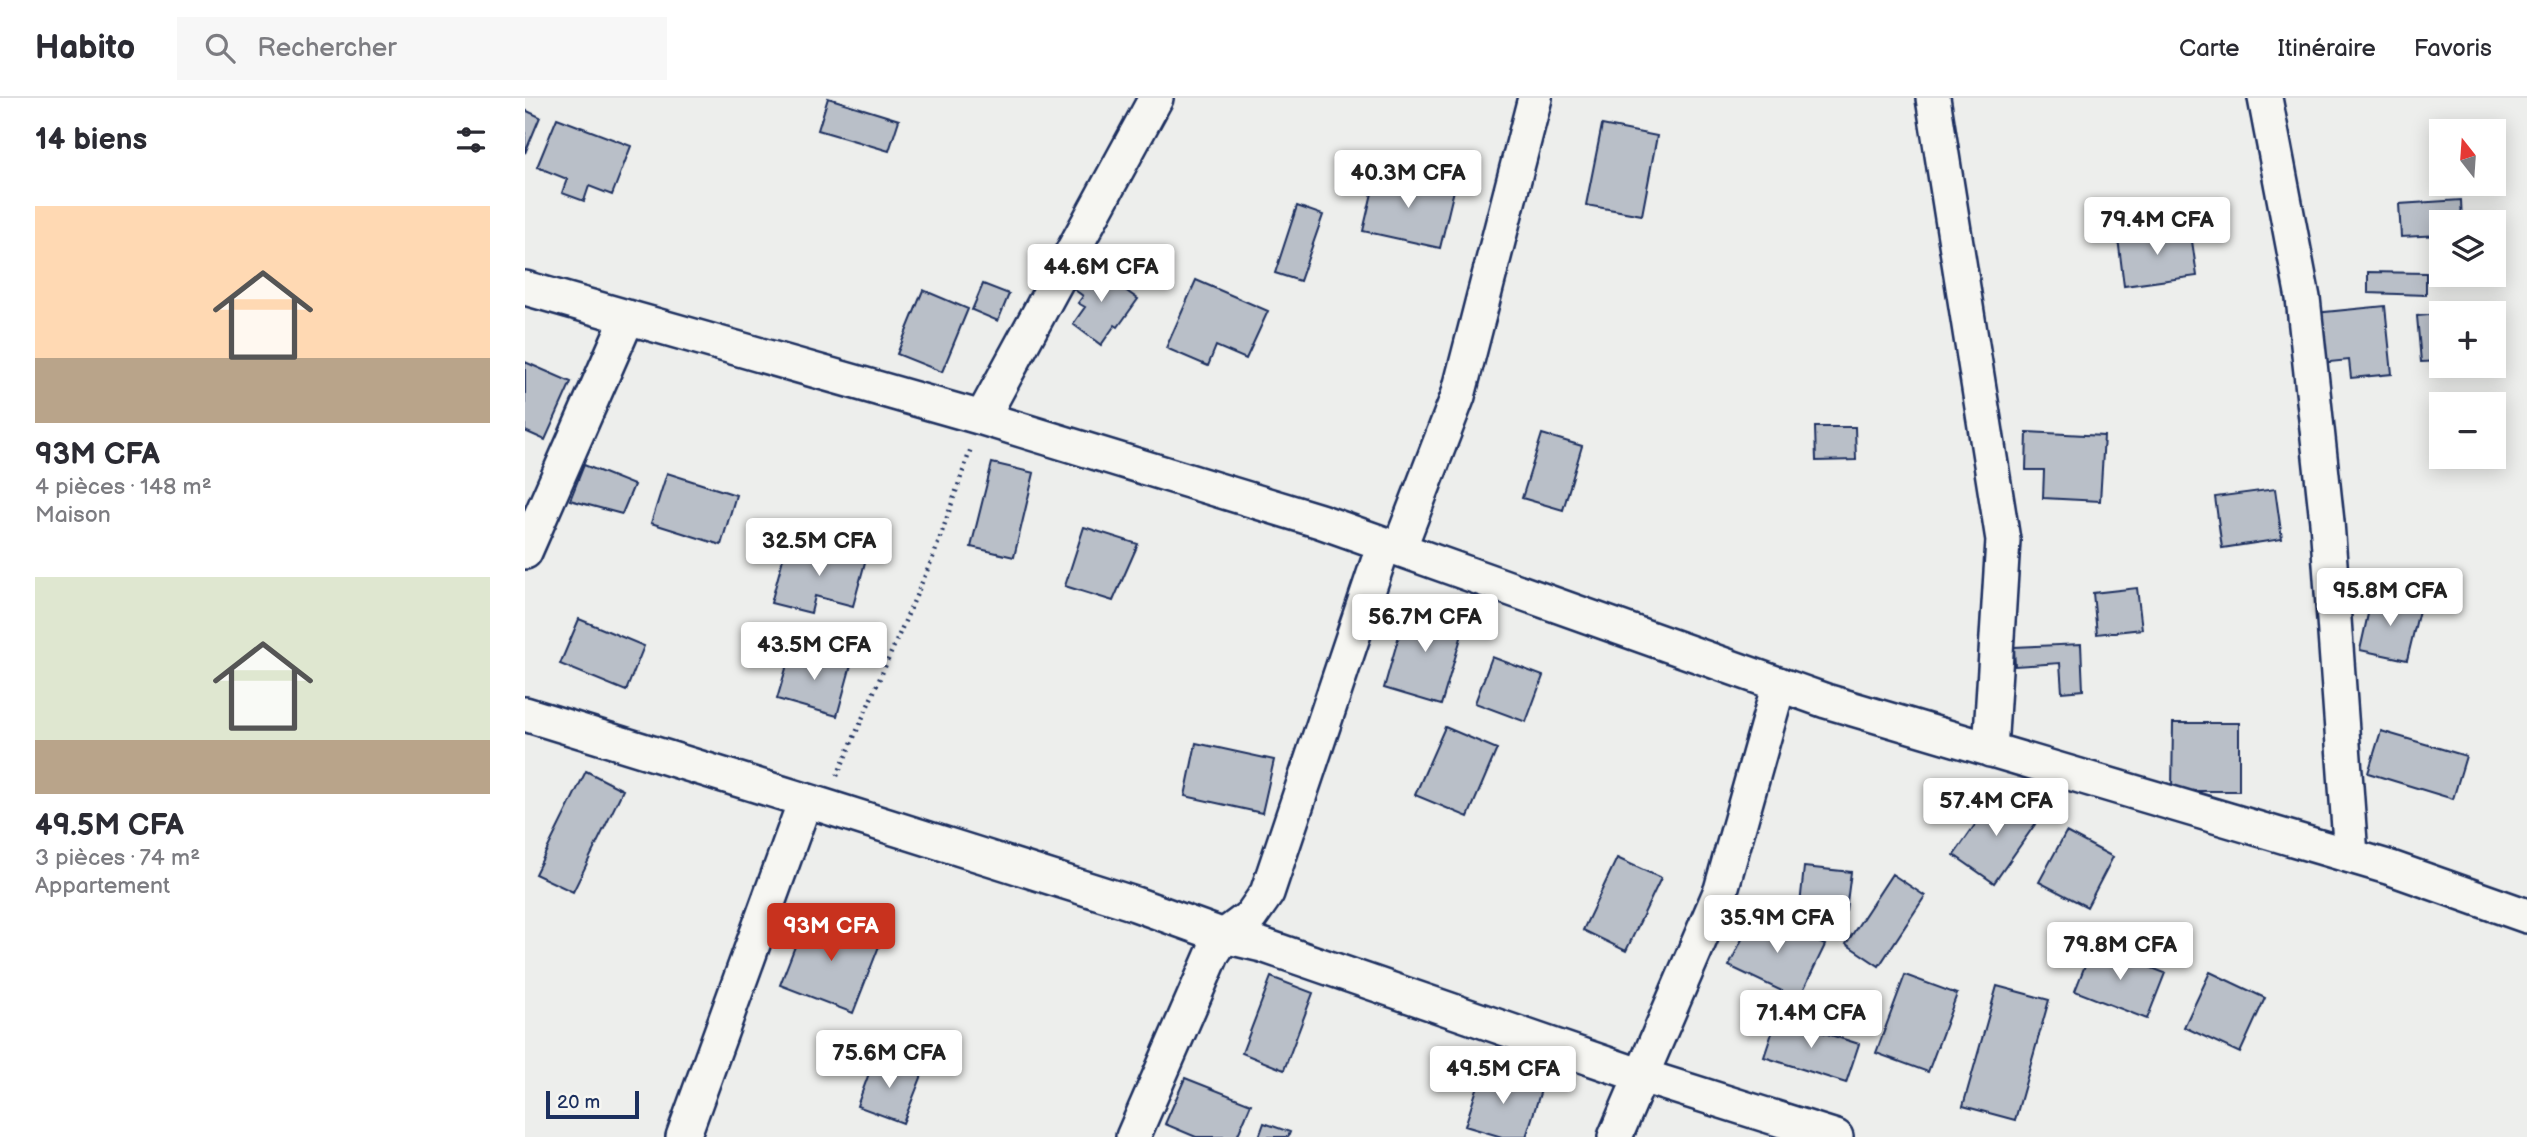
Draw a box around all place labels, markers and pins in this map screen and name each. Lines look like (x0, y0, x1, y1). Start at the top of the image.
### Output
pin: 40.3M CFA (1328, 150, 1488, 210)
pin: 79.4M CFA (2077, 198, 2237, 257)
pin: 44.6M CFA (1021, 244, 1181, 304)
pin: 32.5M CFA (739, 518, 899, 578)
pin: 95.8M CFA (2310, 568, 2470, 628)
pin: 56.7M CFA (1345, 594, 1505, 654)
pin: 43.5M CFA (734, 622, 894, 682)
pin: 57.4M CFA (1916, 778, 2076, 838)
pin: 35.9M CFA (1697, 896, 1857, 955)
pin: 93M CFA (766, 904, 896, 963)
pin: 79.8M CFA (2040, 922, 2200, 982)
pin: 71.4M CFA (1731, 990, 1891, 1050)
pin: 75.6M CFA (809, 1030, 969, 1090)
pin: 49.5M CFA (1423, 1046, 1583, 1106)

